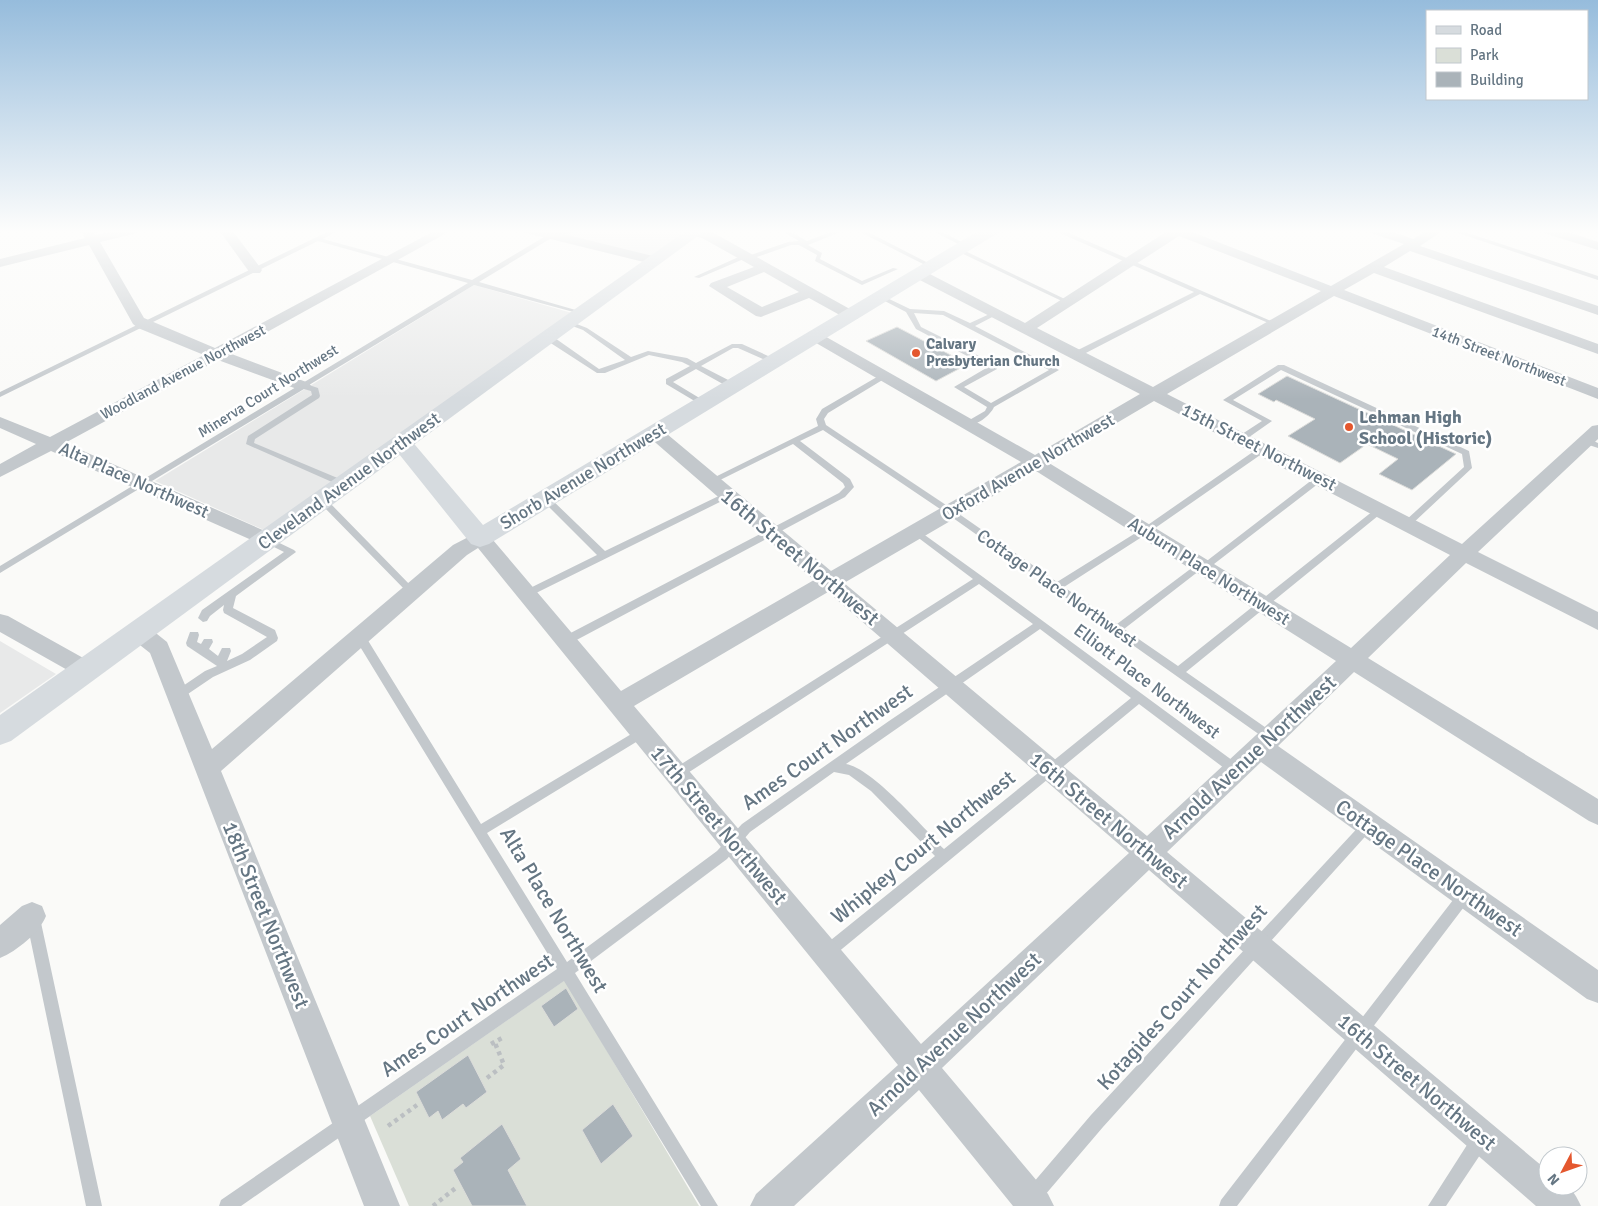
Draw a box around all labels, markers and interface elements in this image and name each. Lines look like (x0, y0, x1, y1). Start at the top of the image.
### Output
legend (1426, 10, 1588, 100)
text: Road (1470, 21, 1502, 39)
text: Park (1470, 46, 1499, 64)
text: Building (1470, 71, 1524, 89)
street label: Woodland Avenue Northwest (97, 321, 269, 423)
street label: 14th Street Northwest (1429, 322, 1569, 390)
place label: Calvary Presbyterian Church (926, 335, 1060, 370)
street label: Minerva Court Northwest (195, 340, 341, 442)
marker: Calvary Presbyterian Church (910, 347, 922, 359)
street label: 15th Street Northwest (1178, 398, 1340, 496)
place label: Lehman High School (Historic) (1359, 406, 1492, 449)
street label: Cleveland Avenue Northwest (253, 407, 445, 555)
street label: Oxford Avenue Northwest (938, 409, 1118, 525)
street label: Shorb Avenue Northwest (496, 418, 670, 534)
marker: Lehman High School (Historic) (1343, 421, 1355, 433)
street label: Alta Place Northwest (56, 437, 212, 523)
street label: 16th Street Northwest (715, 483, 885, 631)
street label: Auburn Place Northwest (1124, 512, 1294, 630)
street label: Cottage Place Northwest (973, 524, 1141, 652)
street label: Elliott Place Northwest (1070, 619, 1224, 743)
street label: Arnold Avenue Northwest (1156, 669, 1342, 845)
street label: Ames Court Northwest (737, 678, 917, 816)
street label: 17th Street Northwest (645, 740, 793, 910)
street label: 16th Street Northwest (1024, 746, 1194, 894)
street label: Whipkey Court Northwest (826, 765, 1020, 929)
street label: Cottage Place Northwest (1331, 794, 1527, 942)
street label: 18th Street Northwest (217, 818, 315, 1012)
street label: Alta Place Northwest (494, 823, 614, 997)
street label: Kotagides Court Northwest (1091, 898, 1273, 1096)
street label: Arnold Avenue Northwest (861, 946, 1047, 1122)
street label: Ames Court Northwest (376, 948, 558, 1082)
street label: 16th Street Northwest (1332, 1008, 1502, 1156)
north arrow (1538, 1146, 1588, 1196)
text: N (1544, 1170, 1563, 1188)

